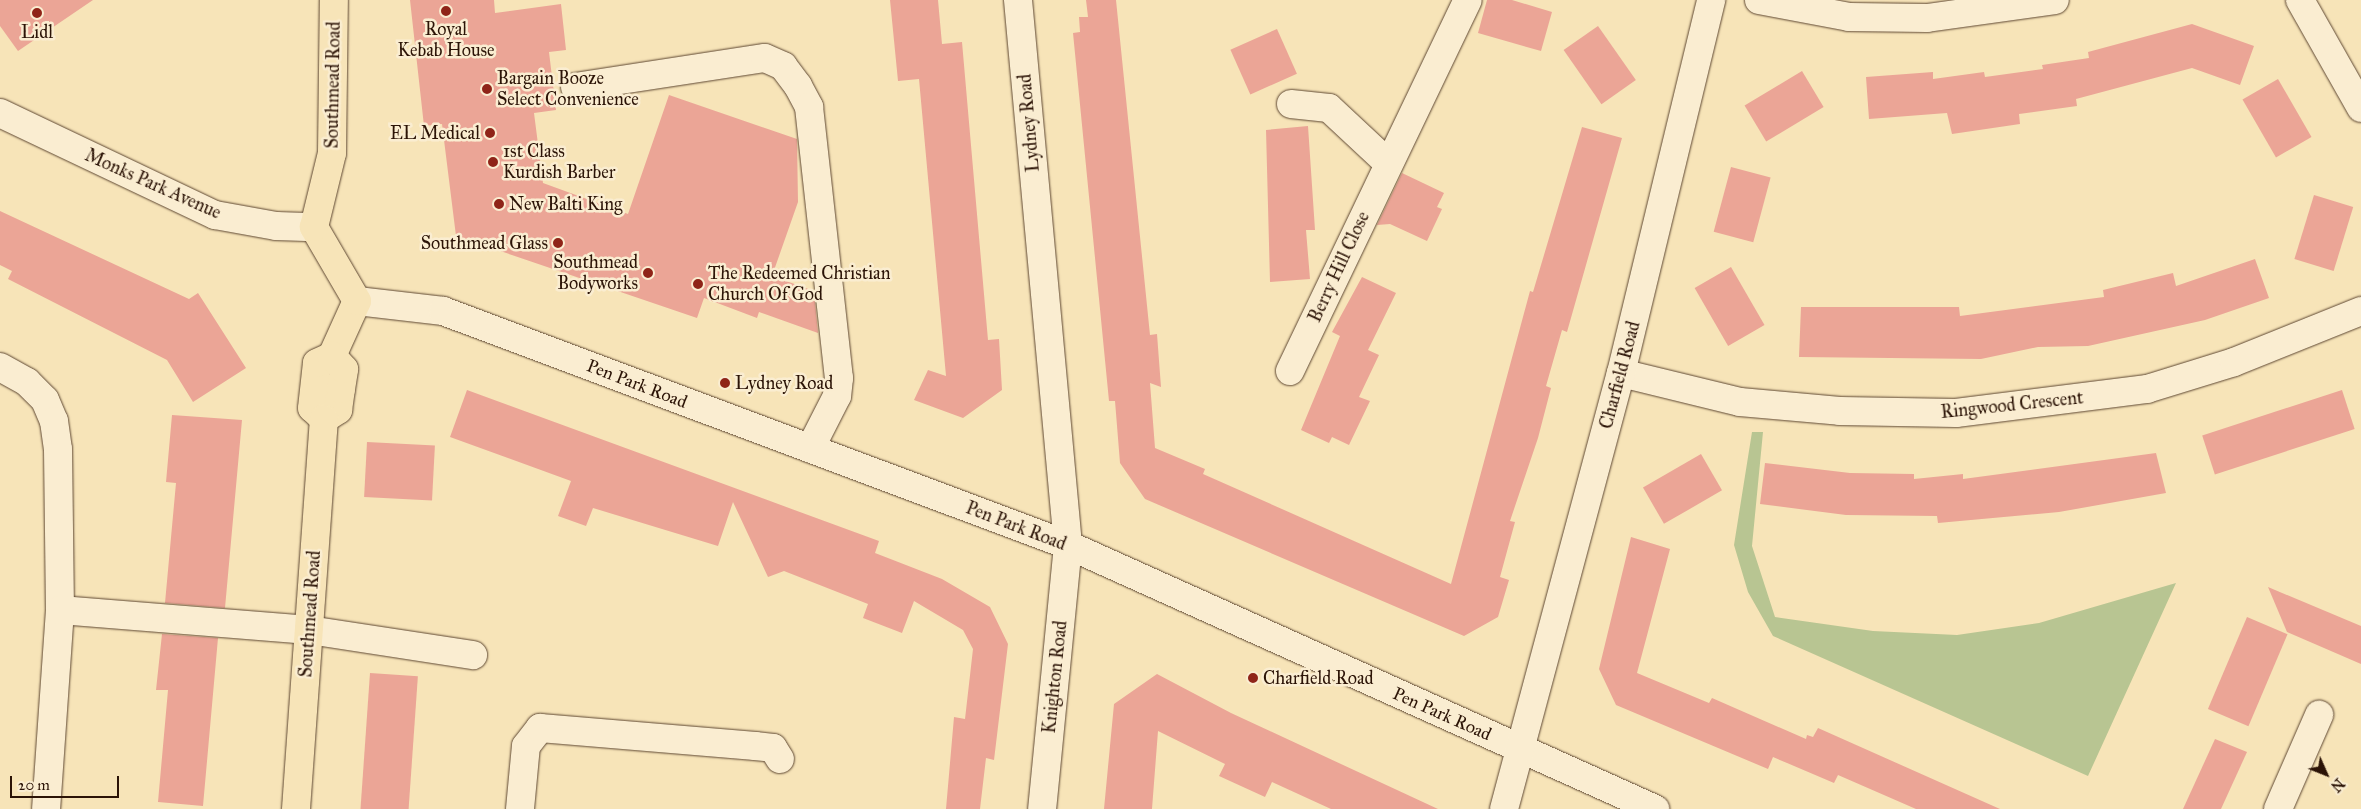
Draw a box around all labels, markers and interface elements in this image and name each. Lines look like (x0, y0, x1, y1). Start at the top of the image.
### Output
marker: Royal Kebab House (440, 5, 452, 17)
marker: Lidl (31, 7, 43, 19)
place label: Royal Kebab House (397, 19, 495, 62)
place label: Lidl (21, 21, 53, 43)
street label: Southmead Road (321, 21, 345, 149)
place label: Bargain Booze Select Convenience (497, 68, 639, 110)
street label: Lydney Road (1014, 73, 1044, 173)
marker: Bargain Booze Select Convenience (481, 83, 493, 95)
place label: EL Medical (390, 122, 480, 144)
marker: EL Medical (484, 127, 496, 139)
place label: 1st Class Kurdish Barber (503, 141, 615, 183)
street label: Monks Park Avenue (82, 144, 224, 224)
marker: 1st Class Kurdish Barber (487, 156, 499, 168)
place label: New Balti King (509, 193, 622, 215)
marker: New Balti King (493, 198, 505, 210)
street label: Berry Hill Close (1304, 208, 1374, 326)
place label: Southmead Glass (421, 232, 548, 254)
marker: Southmead Glass (552, 237, 564, 249)
place label: Southmead Bodyworks (553, 252, 638, 294)
place label: The Redeemed Christian Church Of God (708, 263, 890, 306)
marker: Southmead Bodyworks (642, 267, 654, 279)
marker: The Redeemed Christian Church Of God (692, 278, 704, 290)
street label: Charfield Road (1595, 319, 1645, 431)
street label: Pen Park Road (584, 355, 690, 413)
place label: Lydney Road (735, 372, 833, 394)
marker: Lydney Road (719, 377, 731, 389)
street label: Ringwood Crescent (1940, 387, 2084, 423)
street label: Pen Park Road (963, 497, 1069, 555)
street label: Southmead Road (295, 550, 325, 678)
street label: Knighton Road (1038, 620, 1072, 734)
place label: Charfield Road (1263, 667, 1374, 689)
marker: Charfield Road (1247, 672, 1259, 684)
street label: Pen Park Road (1389, 683, 1495, 745)
north arrow (2301, 749, 2351, 799)
scale bar (12, 766, 121, 798)
text: N (2327, 775, 2347, 795)
text: 20 m (18, 776, 50, 794)

